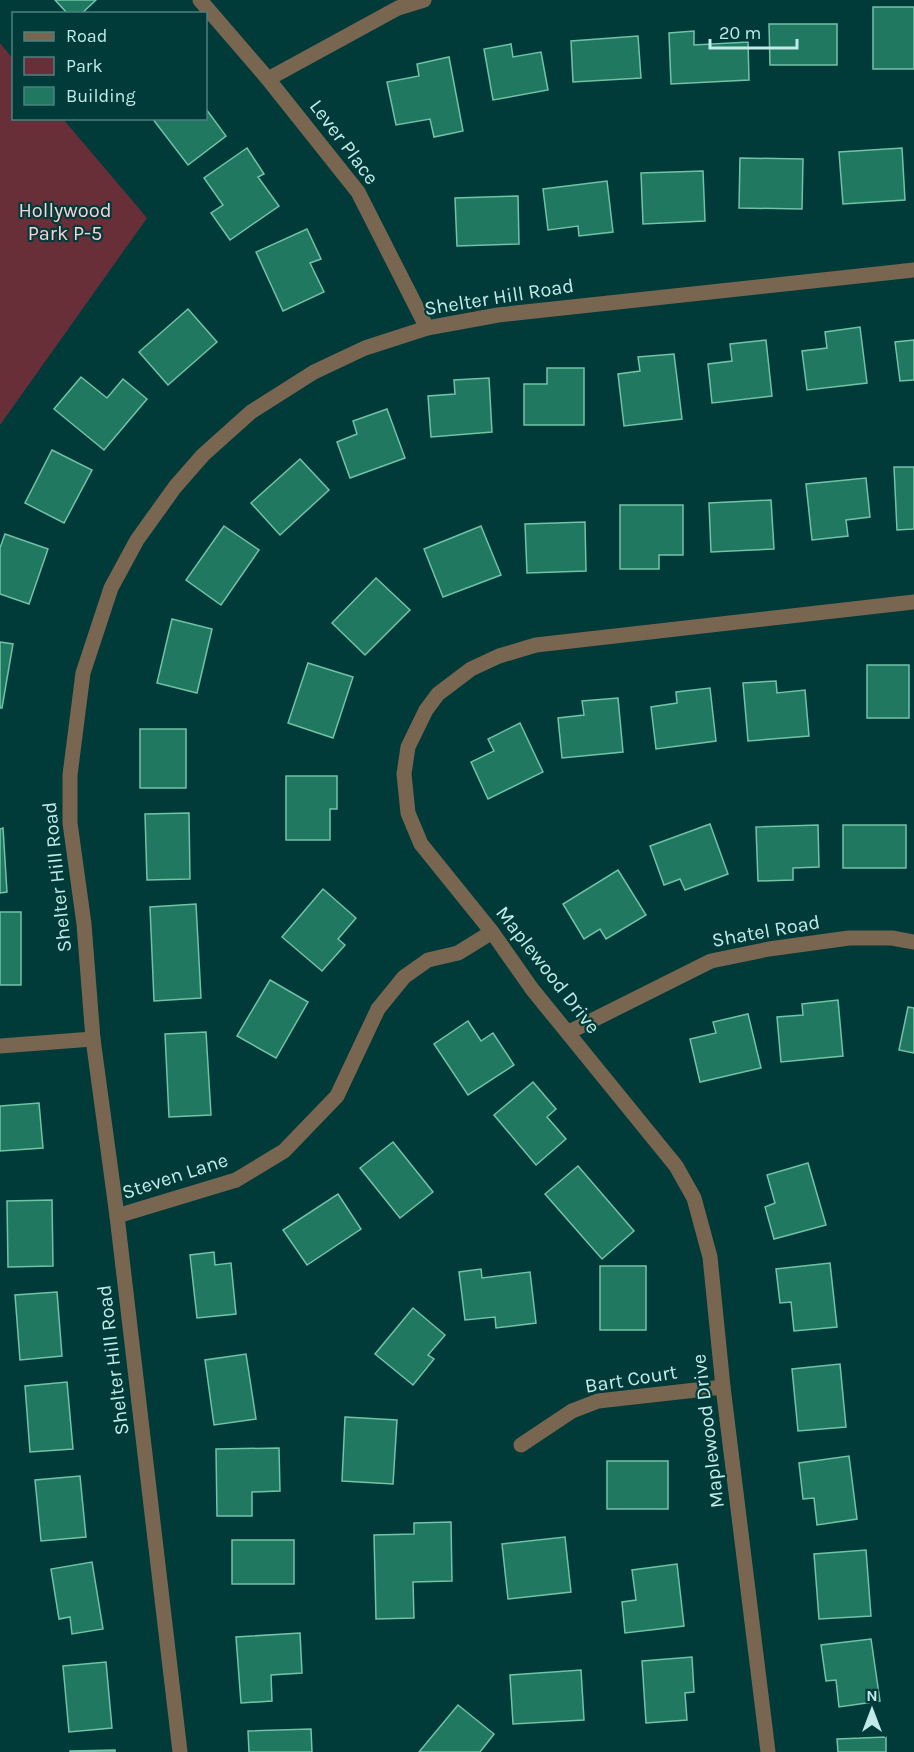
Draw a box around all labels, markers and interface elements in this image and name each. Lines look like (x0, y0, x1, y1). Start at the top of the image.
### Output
legend (12, 12, 207, 120)
scale bar (710, 12, 797, 50)
text: 20 m (719, 22, 761, 44)
text: Road (66, 25, 107, 47)
text: Park (66, 55, 103, 77)
text: Building (66, 85, 136, 107)
street label: Lever Place (305, 95, 383, 189)
park label: Hollywood Park P-5 (18, 199, 112, 245)
street label: Shelter Hill Road (423, 274, 575, 320)
street label: Shelter Hill Road (38, 801, 76, 953)
street label: Maplewood Drive (491, 902, 605, 1038)
street label: Shatel Road (710, 910, 822, 952)
street label: Steven Lane (119, 1148, 231, 1204)
street label: Shelter Hill Road (92, 1284, 134, 1436)
street label: Maplewood Drive (687, 1353, 729, 1509)
street label: Bart Court (583, 1360, 679, 1398)
north arrow (842, 1680, 902, 1740)
text: N (866, 1686, 878, 1705)

